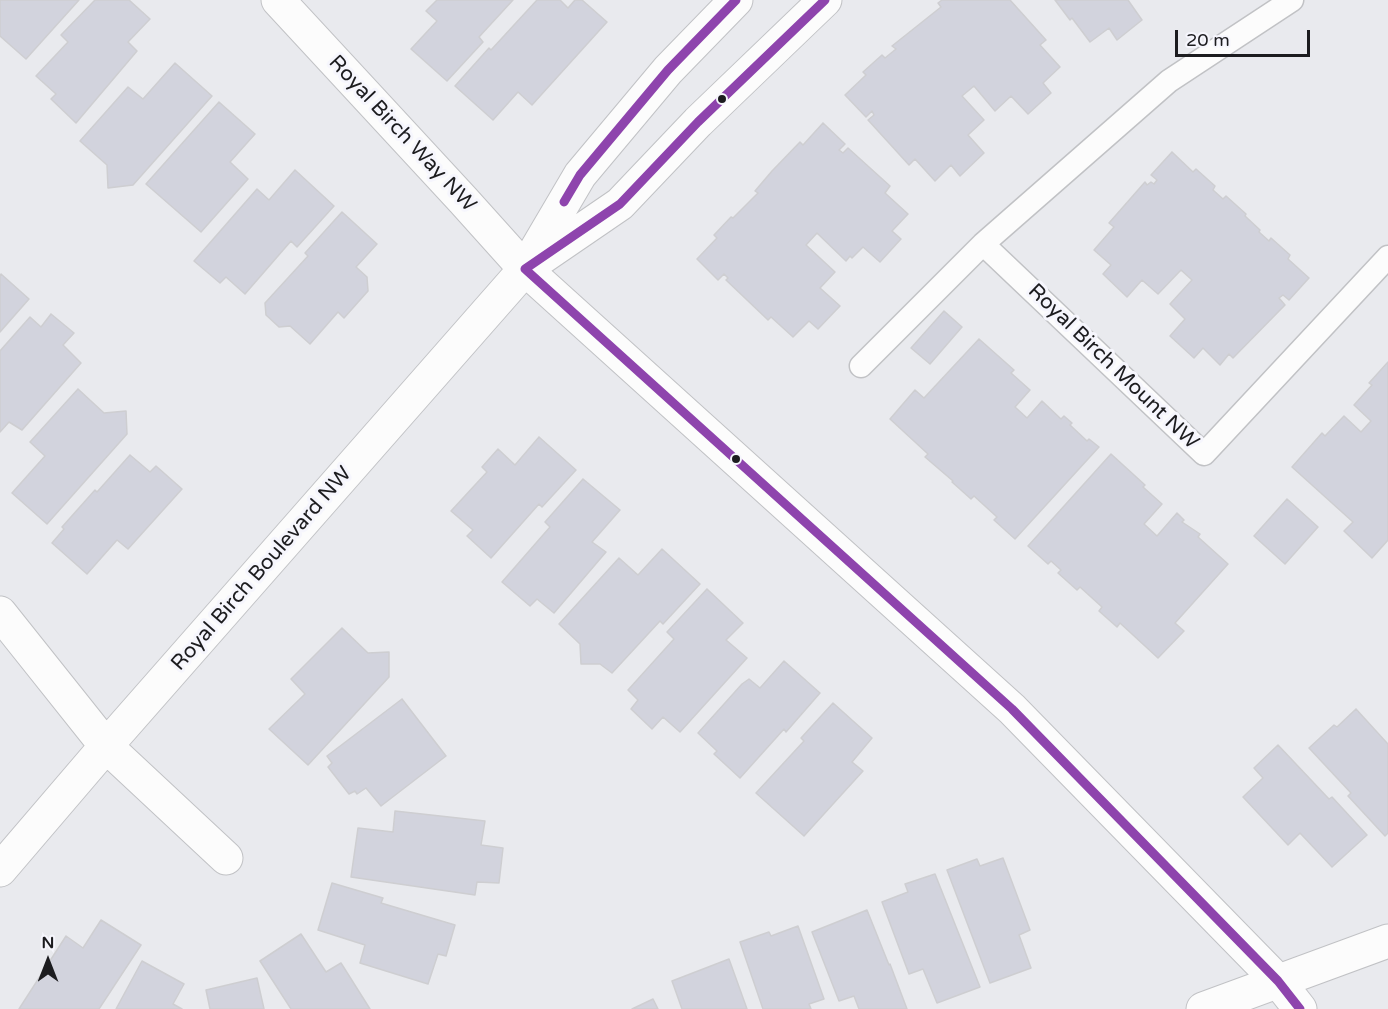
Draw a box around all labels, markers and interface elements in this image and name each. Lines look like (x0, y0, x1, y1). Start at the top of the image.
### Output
scale bar (1178, 18, 1313, 56)
text: 20 m (1186, 29, 1230, 51)
street label: Royal Birch Way NW (323, 51, 481, 217)
unlabelled marker (716, 93, 728, 105)
street label: Royal Birch Mount NW (1022, 279, 1204, 455)
unlabelled marker (730, 453, 742, 465)
street label: Royal Birch Boulevard NW (166, 462, 358, 676)
north arrow (18, 931, 78, 991)
text: N (42, 933, 54, 953)

